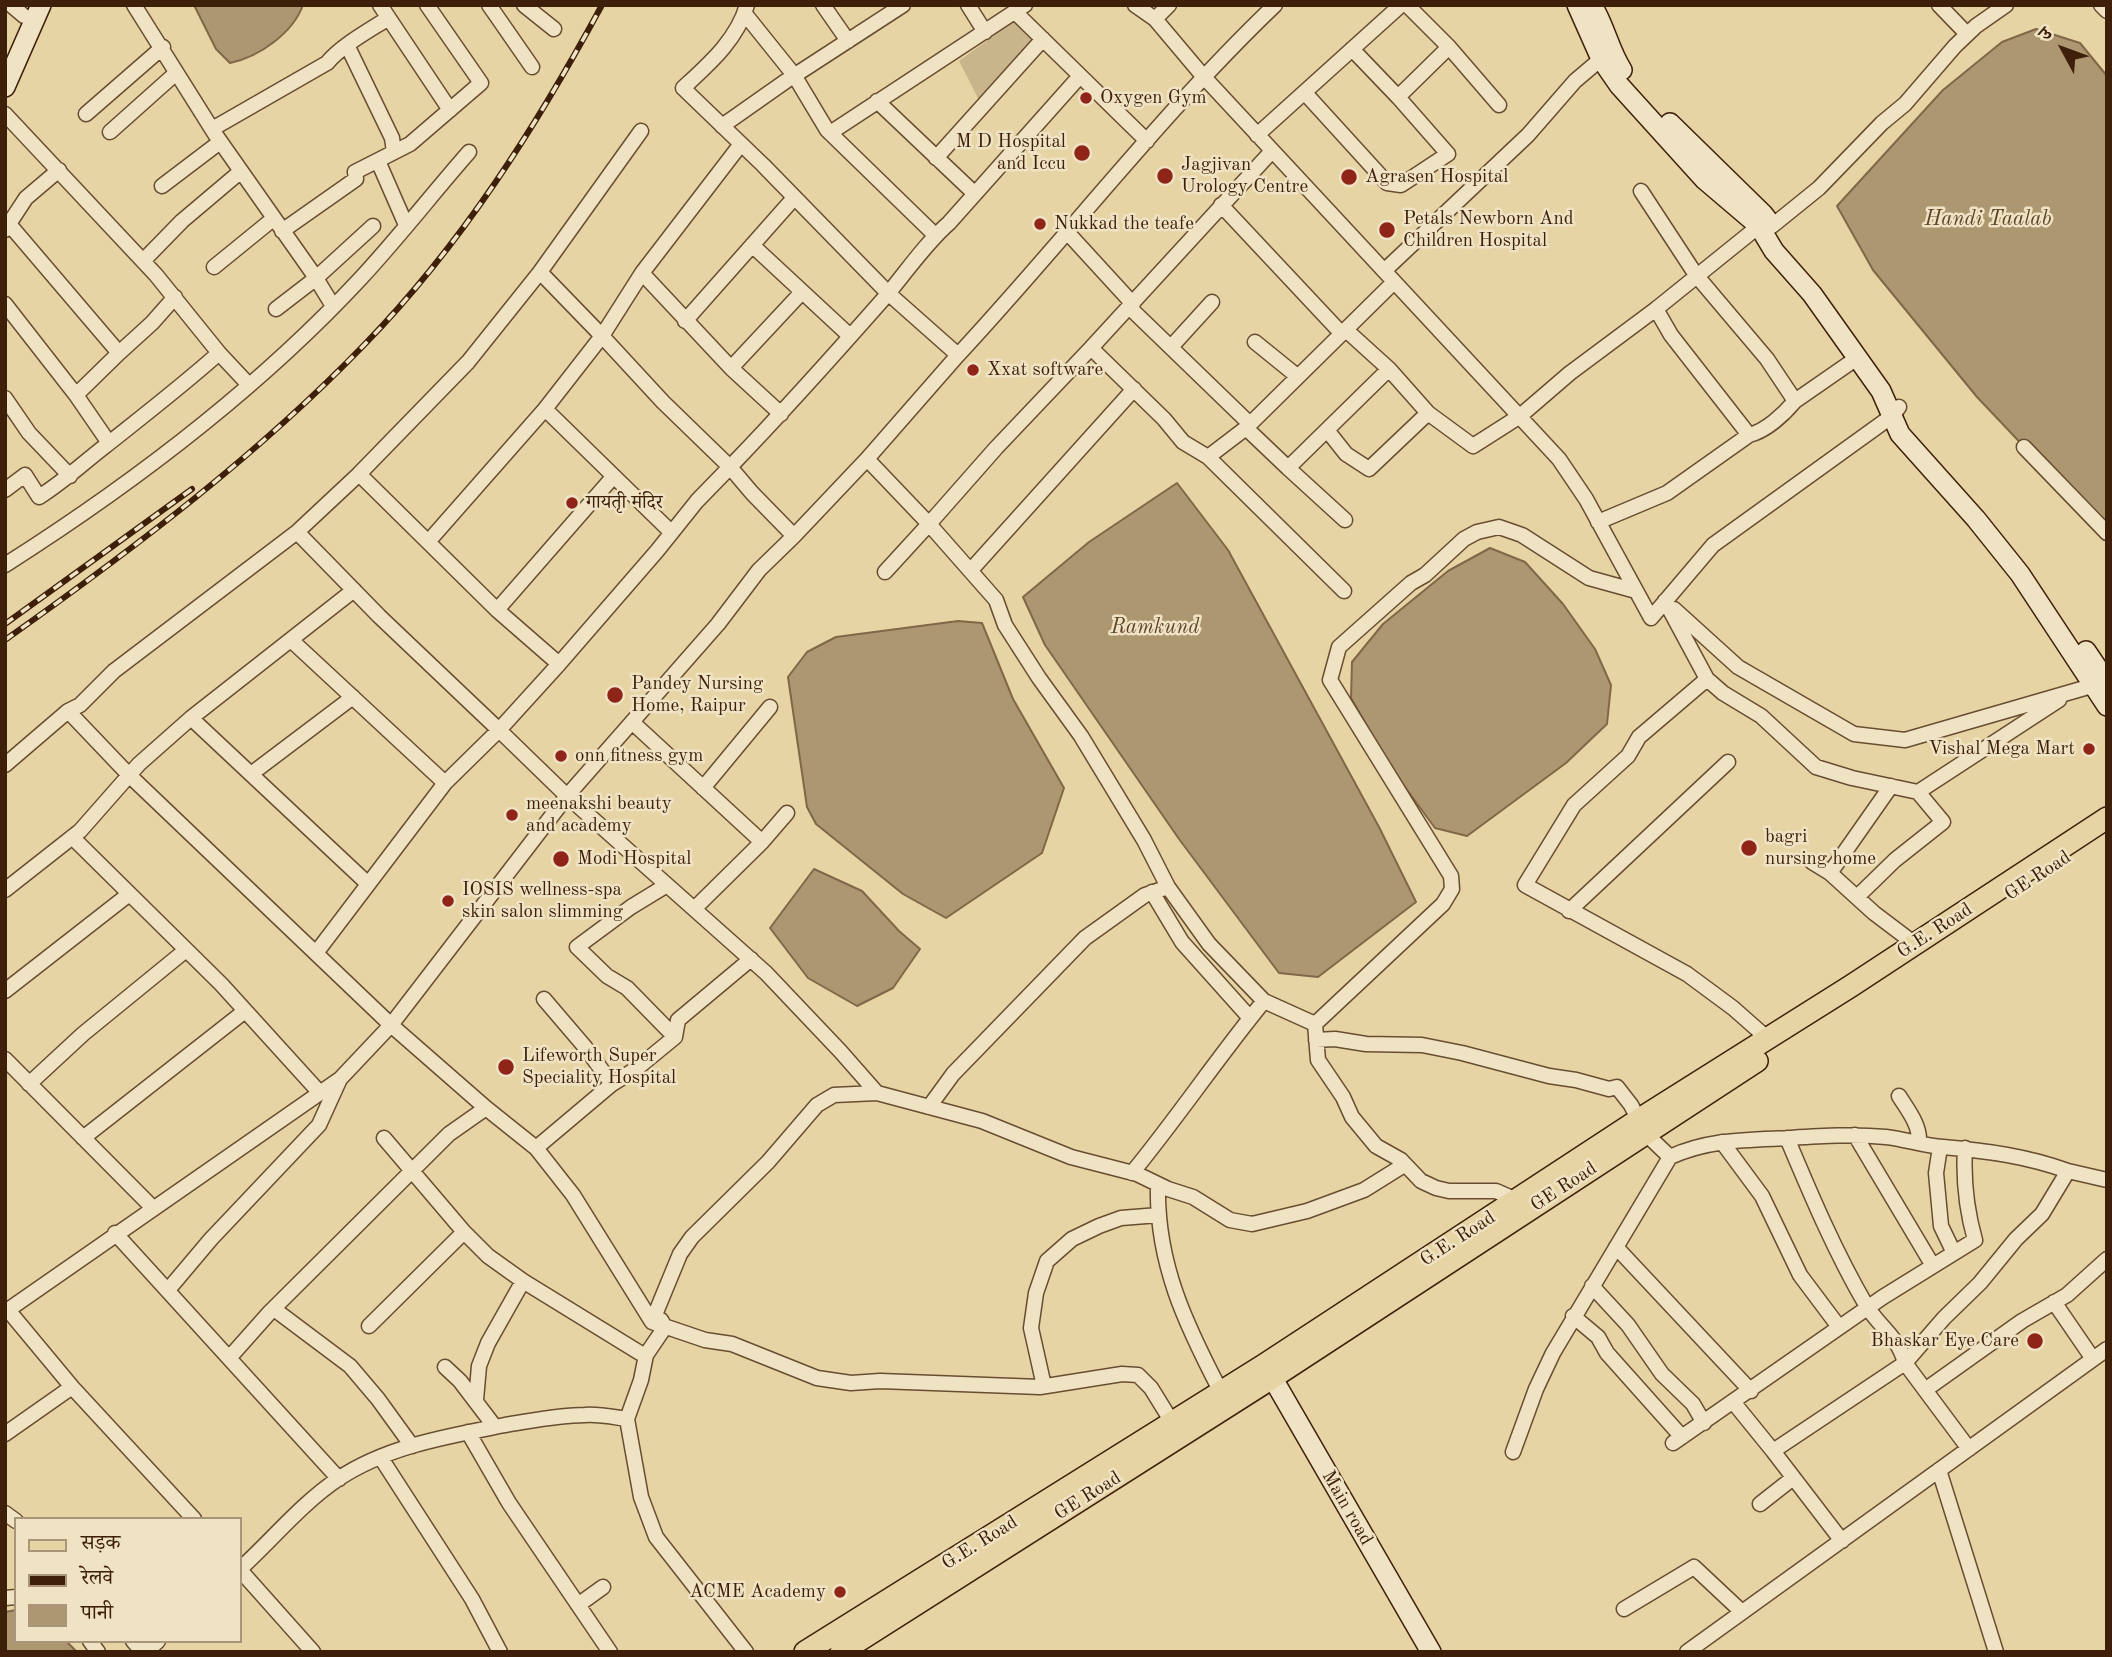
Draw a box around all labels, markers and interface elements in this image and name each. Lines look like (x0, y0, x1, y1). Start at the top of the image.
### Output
north arrow (2028, 14, 2098, 84)
text: उ (2036, 25, 2057, 45)
place label: Oxygen Gym (1100, 87, 1207, 109)
marker: Oxygen Gym (1078, 90, 1094, 106)
place label: M D Hospital and Iccu (956, 131, 1066, 175)
marker: M D Hospital and Iccu (1072, 143, 1092, 163)
place label: Jagjivan Urology Centre (1181, 154, 1308, 198)
marker: Jagjivan Urology Centre (1155, 166, 1175, 186)
place label: Agrasen Hospital (1365, 166, 1508, 188)
marker: Agrasen Hospital (1339, 167, 1359, 187)
water label: Handi Taalab (1924, 206, 2052, 232)
place label: Petals Newborn And Children Hospital (1403, 208, 1574, 252)
place label: Nukkad the teafe (1054, 213, 1194, 235)
marker: Nukkad the teafe (1032, 216, 1048, 232)
marker: Petals Newborn And Children Hospital (1377, 220, 1397, 240)
place label: Xxat software (987, 359, 1103, 381)
marker: Xxat software (965, 362, 981, 378)
place label: गायतृी मंदिर (586, 492, 663, 514)
marker: गायतृी मंदिर (564, 495, 580, 511)
water label: Ramkund (1111, 614, 1199, 640)
place label: Pandey Nursing Home, Raipur (631, 673, 763, 717)
marker: Pandey Nursing Home, Raipur (605, 685, 625, 705)
place label: Vishal Mega Mart (1928, 738, 2075, 760)
marker: Vishal Mega Mart (2081, 741, 2097, 757)
place label: onn fitness gym (575, 745, 703, 767)
marker: onn fitness gym (553, 748, 569, 764)
place label: meenakshi beauty and academy (526, 793, 672, 837)
marker: meenakshi beauty and academy (504, 807, 520, 823)
place label: bagri nursing home (1765, 826, 1876, 870)
marker: bagri nursing home (1739, 838, 1759, 858)
street label: GE Road (2001, 846, 2075, 906)
place label: Modi Hospital (577, 848, 691, 870)
marker: Modi Hospital (551, 849, 571, 869)
place label: IOSIS wellness-spa skin salon slimming (462, 879, 623, 923)
marker: IOSIS wellness-spa skin salon slimming (440, 893, 456, 909)
street label: G.E. Road (1893, 898, 1977, 964)
place label: Lifeworth Super Speciality Hospital (522, 1045, 676, 1089)
marker: Lifeworth Super Speciality Hospital (496, 1057, 516, 1077)
street label: GE Road (1527, 1157, 1601, 1217)
street label: G.E. Road (1416, 1206, 1500, 1272)
place label: Bhaskar Eye Care (1871, 1330, 2019, 1352)
marker: Bhaskar Eye Care (2025, 1331, 2045, 1351)
street label: GE Road (1050, 1467, 1126, 1525)
street label: Main road (1316, 1467, 1378, 1549)
street label: G.E. Road (938, 1511, 1022, 1575)
legend (14, 1517, 242, 1643)
text: सड़क (81, 1533, 120, 1554)
text: रेलवे (81, 1568, 113, 1589)
place label: ACME Academy (689, 1581, 826, 1603)
marker: ACME Academy (832, 1584, 848, 1600)
text: पानी (81, 1603, 113, 1624)

